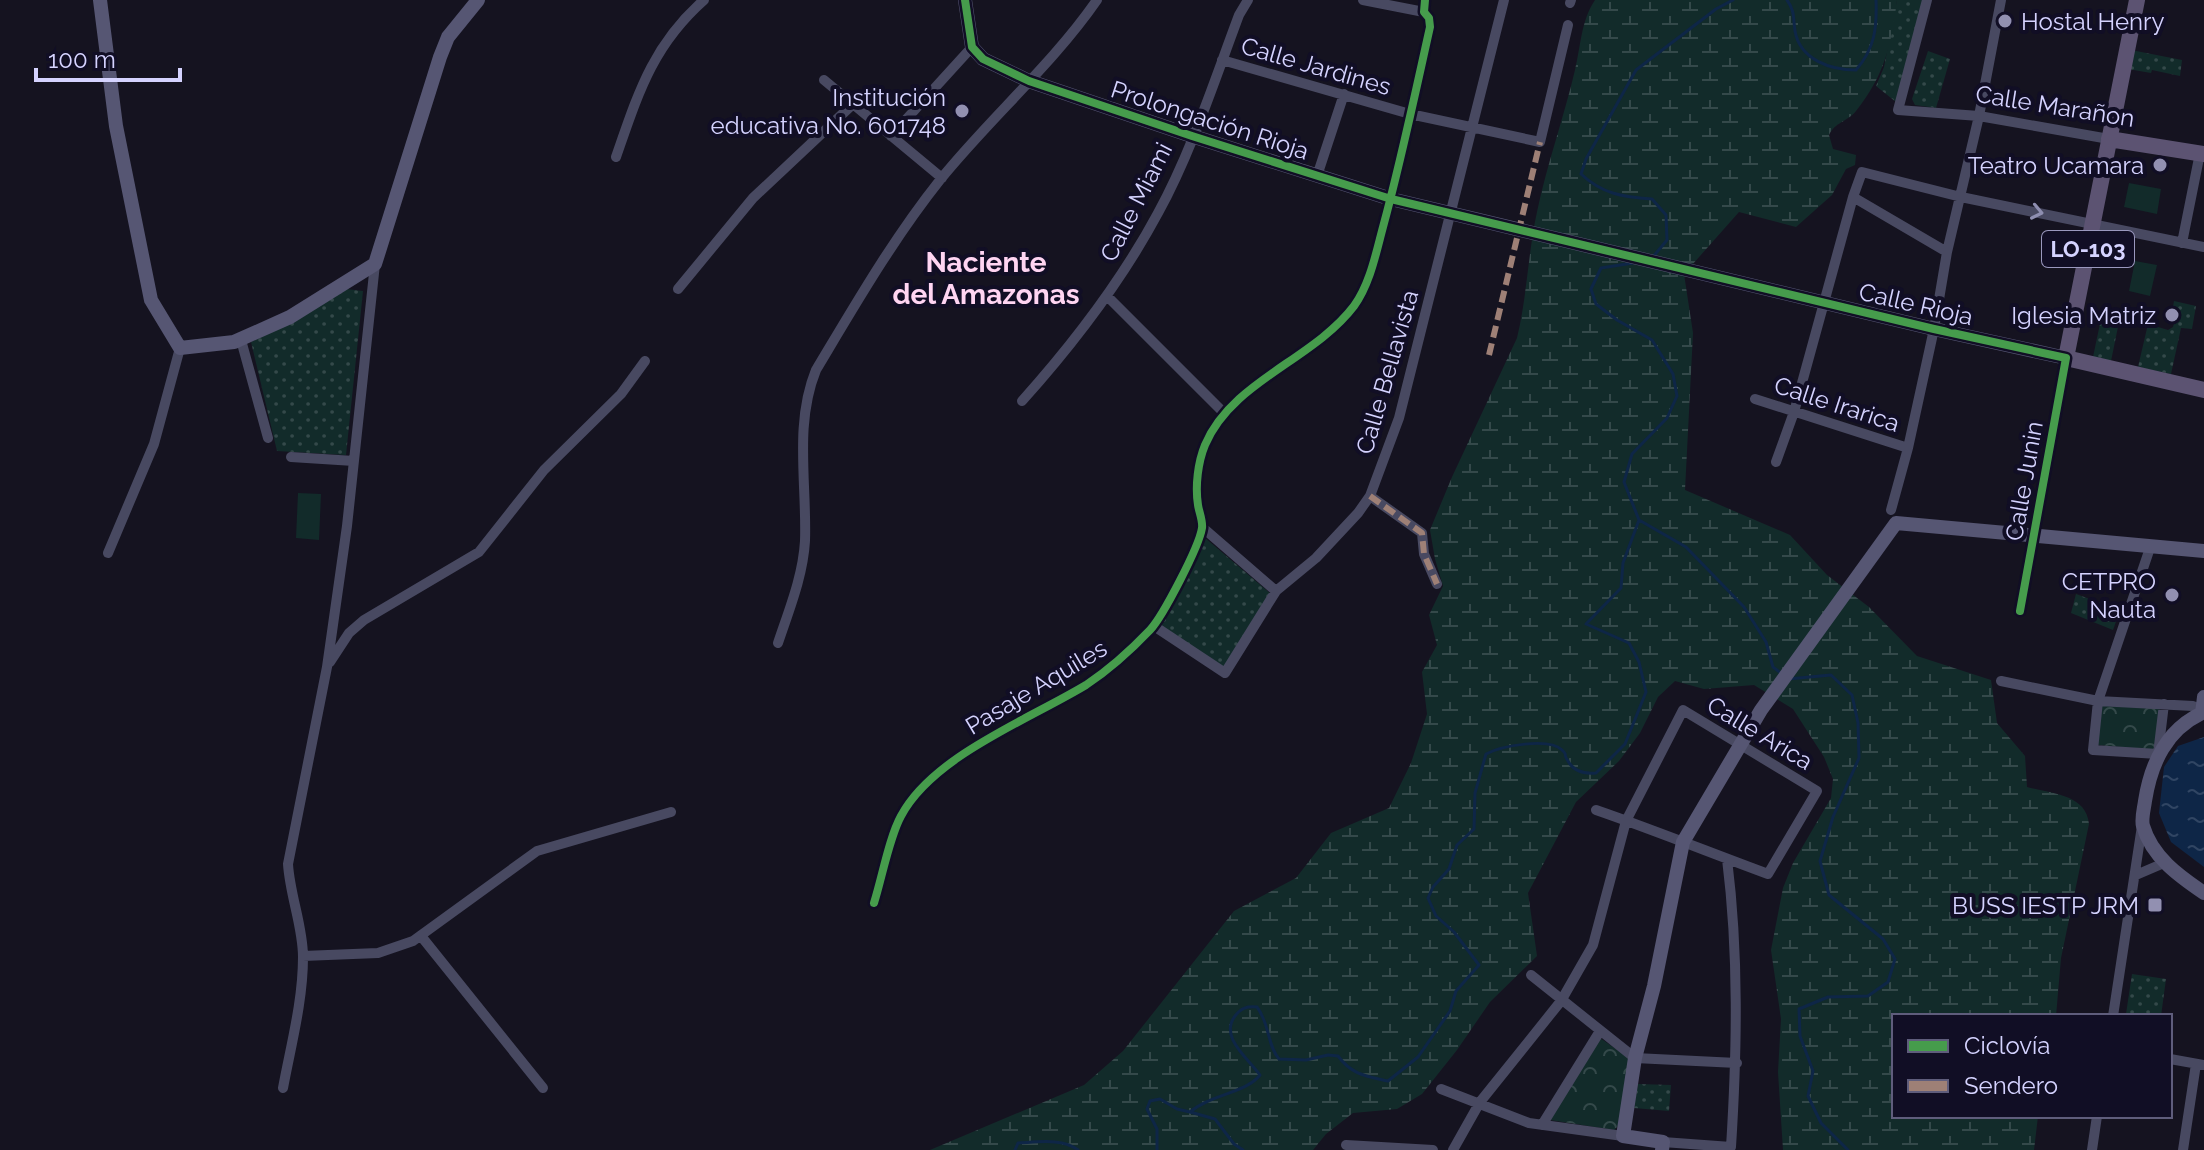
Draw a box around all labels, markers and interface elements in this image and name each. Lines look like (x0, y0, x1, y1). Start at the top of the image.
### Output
place label: Hostal Henry (2021, 7, 2164, 36)
marker: Hostal Henry (1996, 12, 2014, 30)
street label: Calle Jardines (1238, 31, 1394, 101)
scale bar (36, 32, 180, 82)
text: 100 m (48, 45, 116, 74)
street label: Prolongación Rioja (1107, 74, 1313, 166)
street label: Calle Marañon (1973, 79, 2137, 133)
place label: Institución educativa No. 601748 (711, 83, 946, 140)
marker: Institución educativa No. 601748 (953, 102, 971, 120)
street label: Calle Miami (1094, 138, 1178, 266)
place label: Teatro Ucamara (1968, 151, 2144, 180)
marker: Teatro Ucamara (2151, 156, 2169, 174)
one-way arrow (2030, 203, 2044, 220)
road number: LO-103 (2042, 231, 2134, 267)
district label: Naciente del Amazonas (892, 246, 1080, 311)
street label: Calle Rioja (1856, 277, 1976, 331)
street label: Calle Bellavista (1350, 287, 1424, 457)
place label: Iglesia Matriz (2011, 301, 2156, 330)
marker: Iglesia Matriz (2163, 306, 2181, 324)
street label: Calle Irarica (1771, 370, 1903, 438)
street label: Calle Junin (1999, 419, 2049, 543)
place label: CETPRO Nauta (2062, 567, 2156, 624)
marker: CETPRO Nauta (2163, 586, 2181, 604)
street label: Pasaje Aquiles (960, 633, 1112, 741)
street label: Calle Arica (1702, 690, 1818, 776)
place label: BUSS IESTP JRM (1952, 891, 2139, 920)
marker: BUSS IESTP JRM (2146, 896, 2164, 914)
legend (1892, 1014, 2172, 1118)
text: Ciclovía (1964, 1031, 2050, 1060)
text: Sendero (1964, 1071, 2058, 1100)

